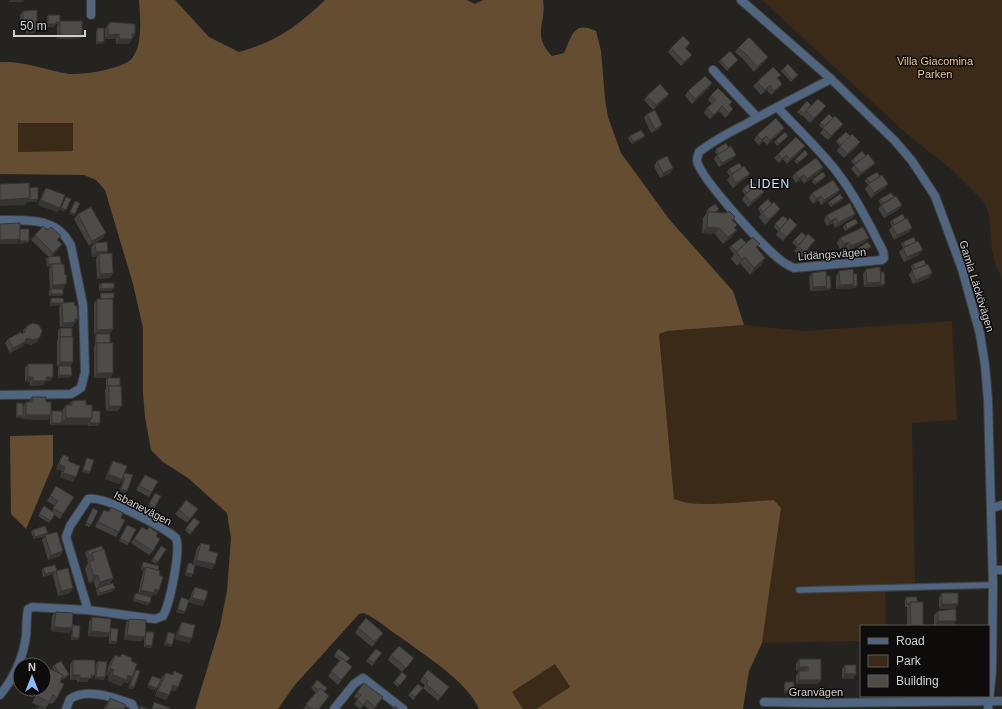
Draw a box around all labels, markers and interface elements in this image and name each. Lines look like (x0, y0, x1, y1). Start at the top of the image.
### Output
scale bar (14, 12, 85, 38)
text: 50 m (20, 19, 47, 33)
park label: Villa Giacomina Parken (897, 55, 974, 80)
district label: LIDEN (750, 177, 790, 191)
street label: Gamla Läckövägen (957, 239, 997, 333)
street label: Lidängsvägen (797, 246, 867, 262)
street label: Isbanevägen (112, 488, 174, 528)
legend (860, 625, 990, 697)
text: Road (896, 634, 925, 648)
text: Park (896, 654, 922, 668)
north arrow (12, 657, 52, 697)
text: N (28, 661, 36, 673)
text: Building (896, 674, 939, 688)
street label: Granvägen (789, 686, 843, 698)

